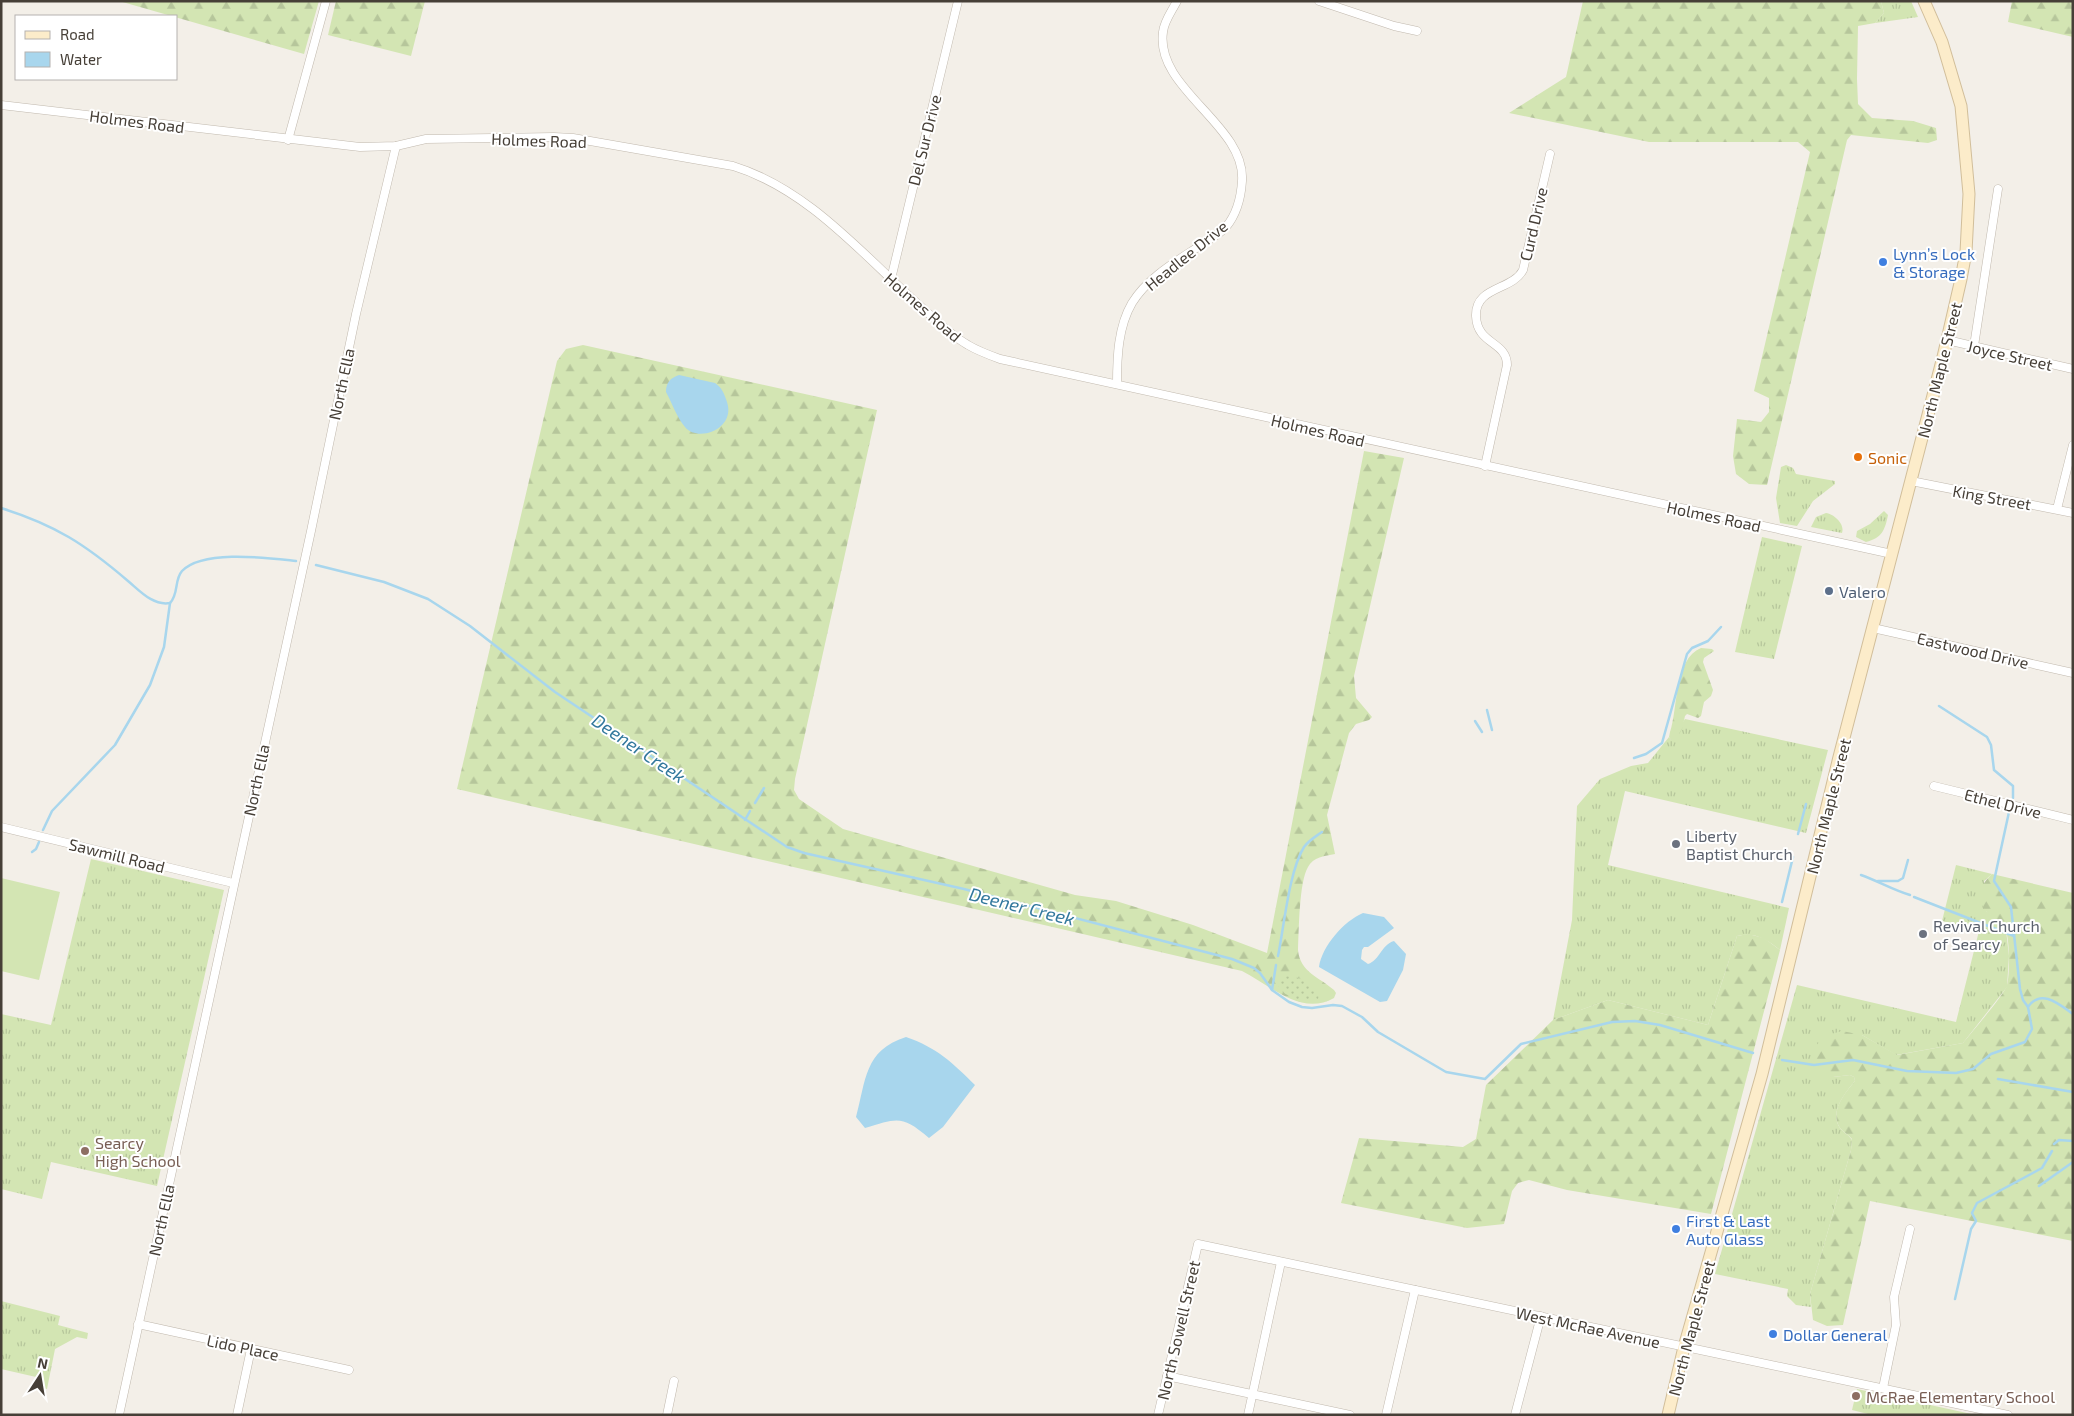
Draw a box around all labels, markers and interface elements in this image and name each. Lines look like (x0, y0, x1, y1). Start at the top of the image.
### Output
legend (15, 15, 178, 80)
text: Road (60, 25, 95, 43)
text: Water (60, 50, 102, 68)
street label: Del Sur Drive (904, 93, 944, 187)
street label: Holmes Road (88, 106, 186, 136)
street label: Holmes Road (491, 129, 587, 151)
street label: Curd Drive (1515, 185, 1551, 263)
street label: Headlee Drive (1141, 216, 1231, 294)
place label: Lynn’s Lock & Storage (1893, 244, 1975, 281)
marker: Lynn’s Lock & Storage (1877, 256, 1889, 268)
street label: Holmes Road (881, 268, 965, 346)
street label: North Maple Street (1913, 300, 1965, 440)
street label: Joyce Street (1965, 336, 2055, 374)
street label: North Ella (324, 346, 358, 422)
street label: Holmes Road (1269, 410, 1367, 450)
place label: Sonic (1868, 448, 1907, 467)
marker: Sonic (1852, 451, 1864, 463)
street label: King Street (1951, 481, 2033, 513)
street label: Holmes Road (1665, 497, 1763, 535)
place label: Valero (1839, 582, 1886, 601)
marker: Valero (1823, 585, 1835, 597)
street label: Eastwood Drive (1915, 628, 2031, 672)
water label: Deener Creek (588, 709, 690, 787)
street label: North Maple Street (1802, 736, 1854, 876)
street label: North Ella (239, 742, 273, 818)
street label: Ethel Drive (1962, 784, 2044, 822)
place label: Liberty Baptist Church (1686, 826, 1793, 863)
street label: Sawmill Road (67, 834, 167, 876)
marker: Liberty Baptist Church (1670, 838, 1682, 850)
water label: Deener Creek (967, 882, 1077, 930)
place label: Revival Church of Searcy (1933, 916, 2040, 953)
marker: Revival Church of Searcy (1917, 928, 1929, 940)
place label: Searcy High School (95, 1133, 181, 1170)
marker: Searcy High School (79, 1145, 91, 1157)
street label: North Ella (144, 1182, 178, 1258)
place label: First & Last Auto Glass (1686, 1211, 1770, 1248)
marker: First & Last Auto Glass (1670, 1223, 1682, 1235)
street label: North Sowell Street (1153, 1258, 1203, 1402)
street label: North Maple Street (1664, 1258, 1718, 1398)
street label: West McRae Avenue (1514, 1302, 1662, 1352)
place label: Dollar General (1783, 1325, 1887, 1344)
marker: Dollar General (1767, 1328, 1779, 1340)
street label: Lido Place (205, 1330, 281, 1364)
north arrow (15, 1351, 65, 1401)
text: N (36, 1353, 50, 1372)
place label: McRae Elementary School (1866, 1387, 2055, 1406)
marker: McRae Elementary School (1850, 1390, 1862, 1402)

